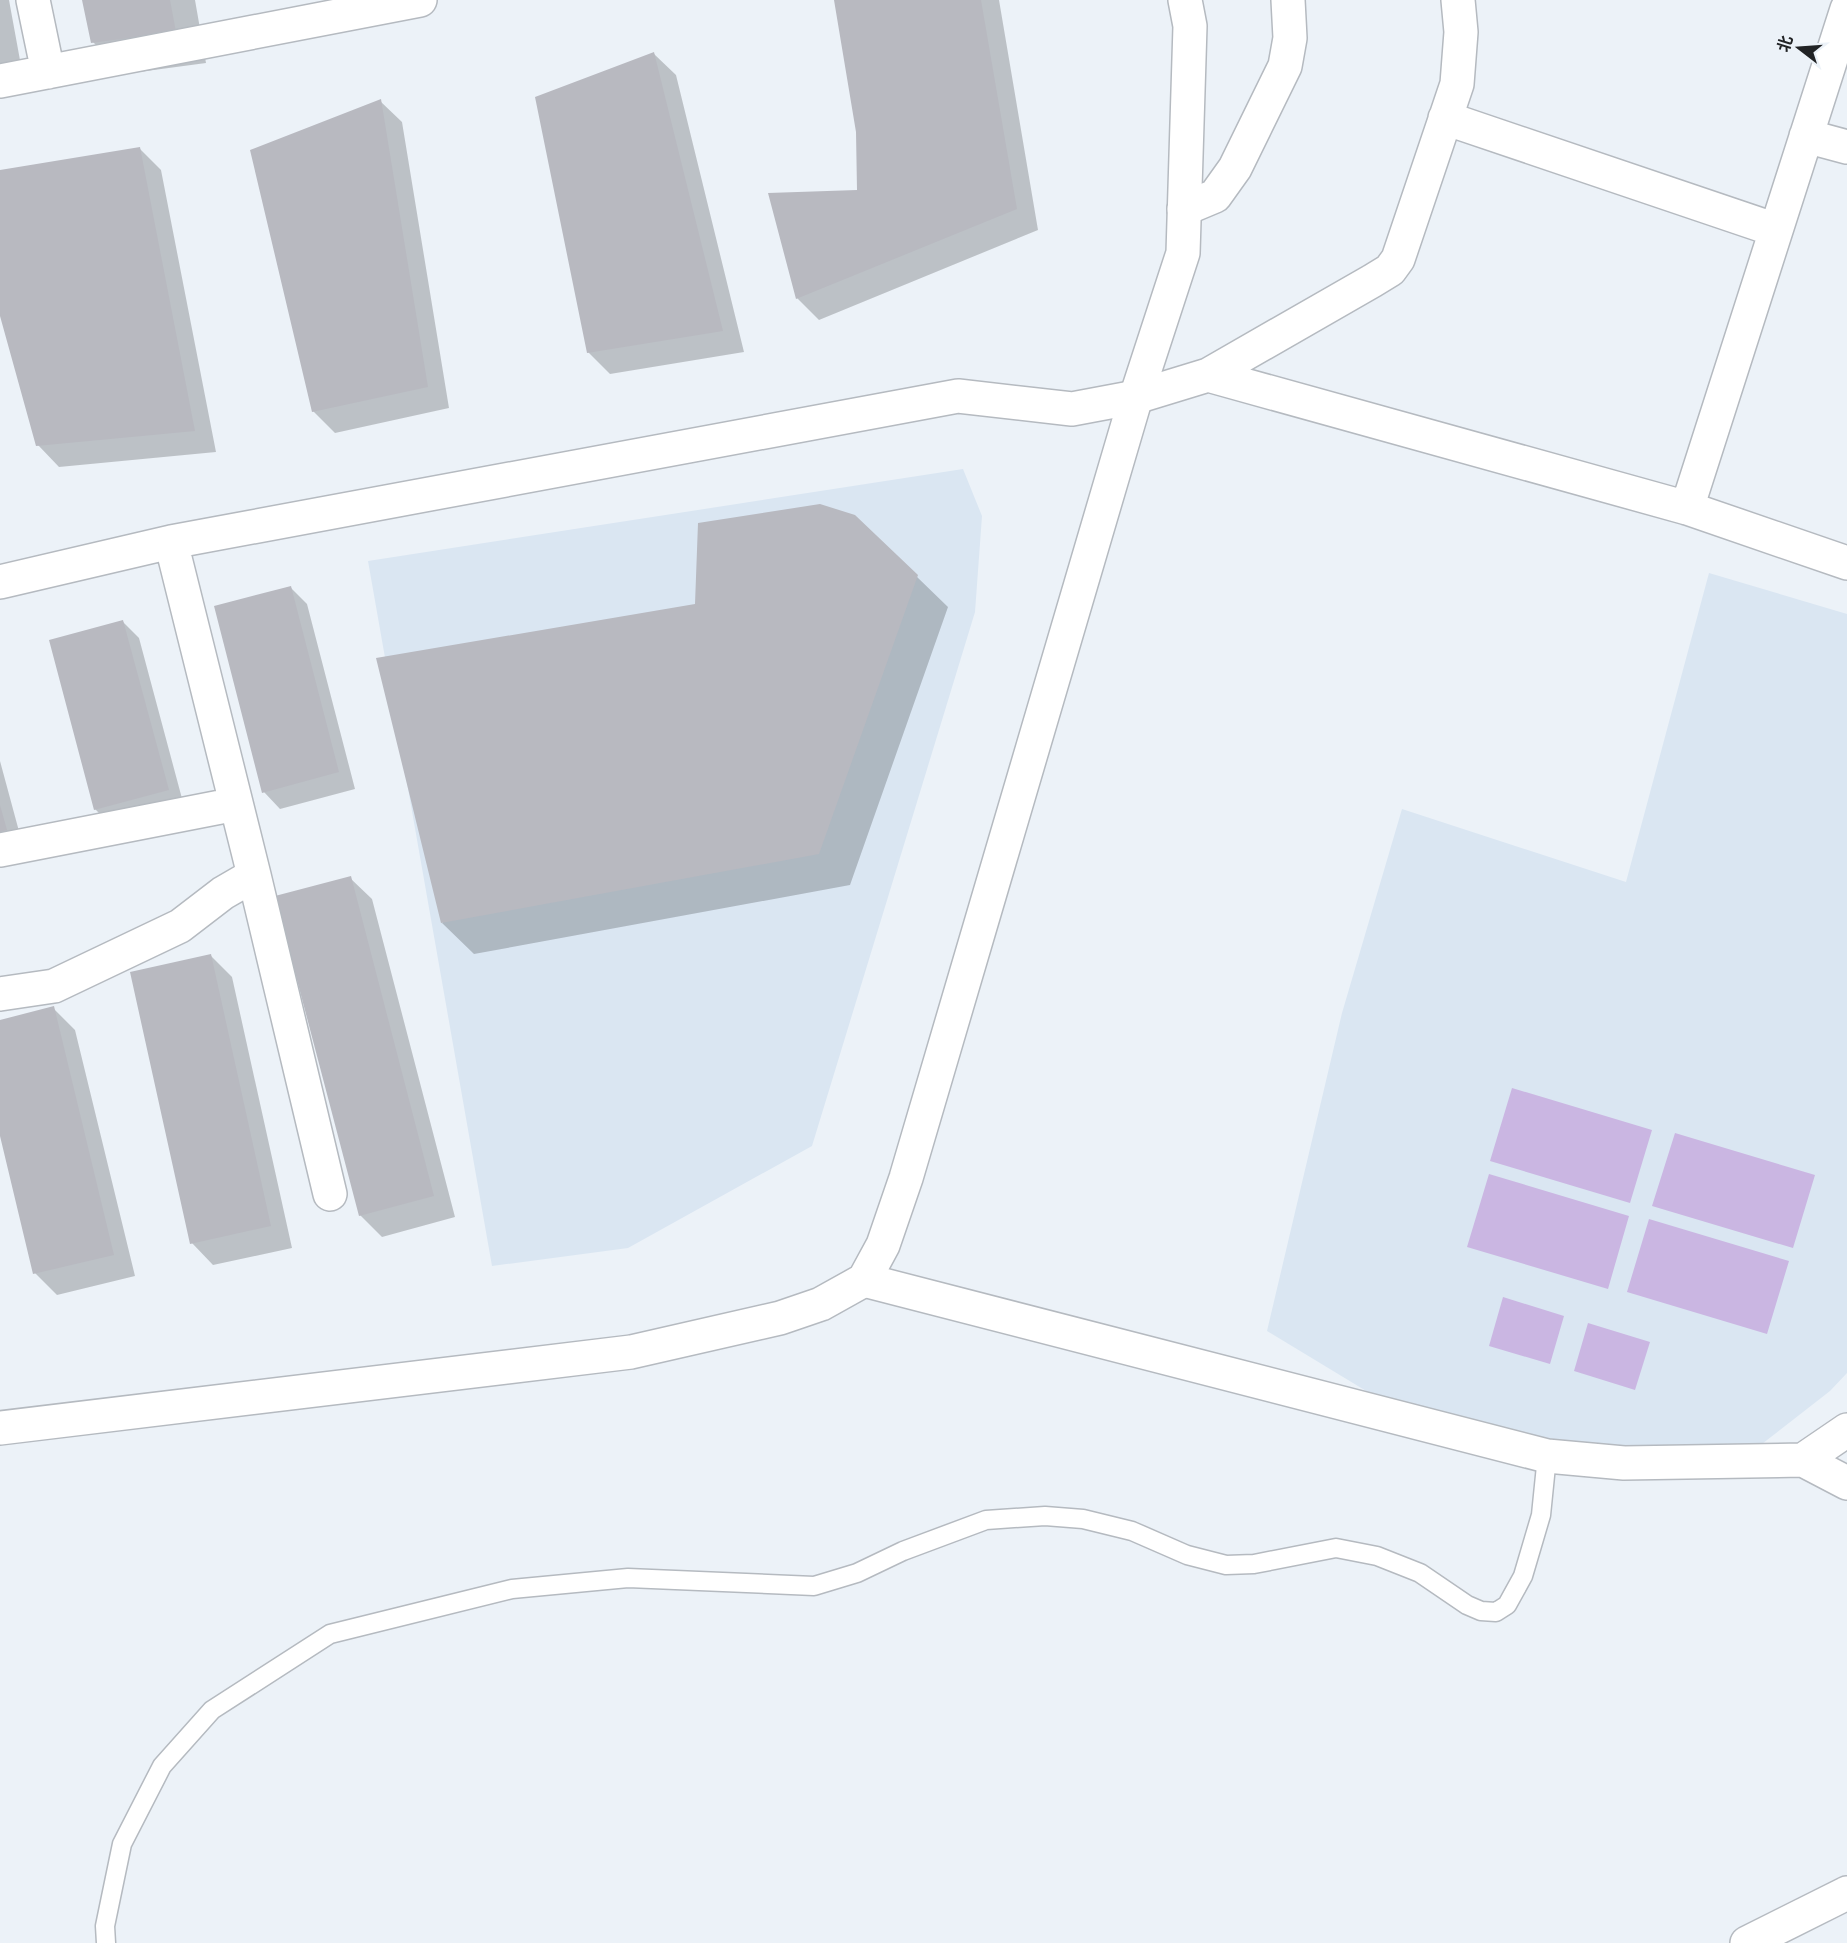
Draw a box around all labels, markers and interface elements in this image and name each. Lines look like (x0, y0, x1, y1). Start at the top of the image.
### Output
north arrow (1769, 18, 1829, 78)
text: 北 (1773, 33, 1797, 54)

